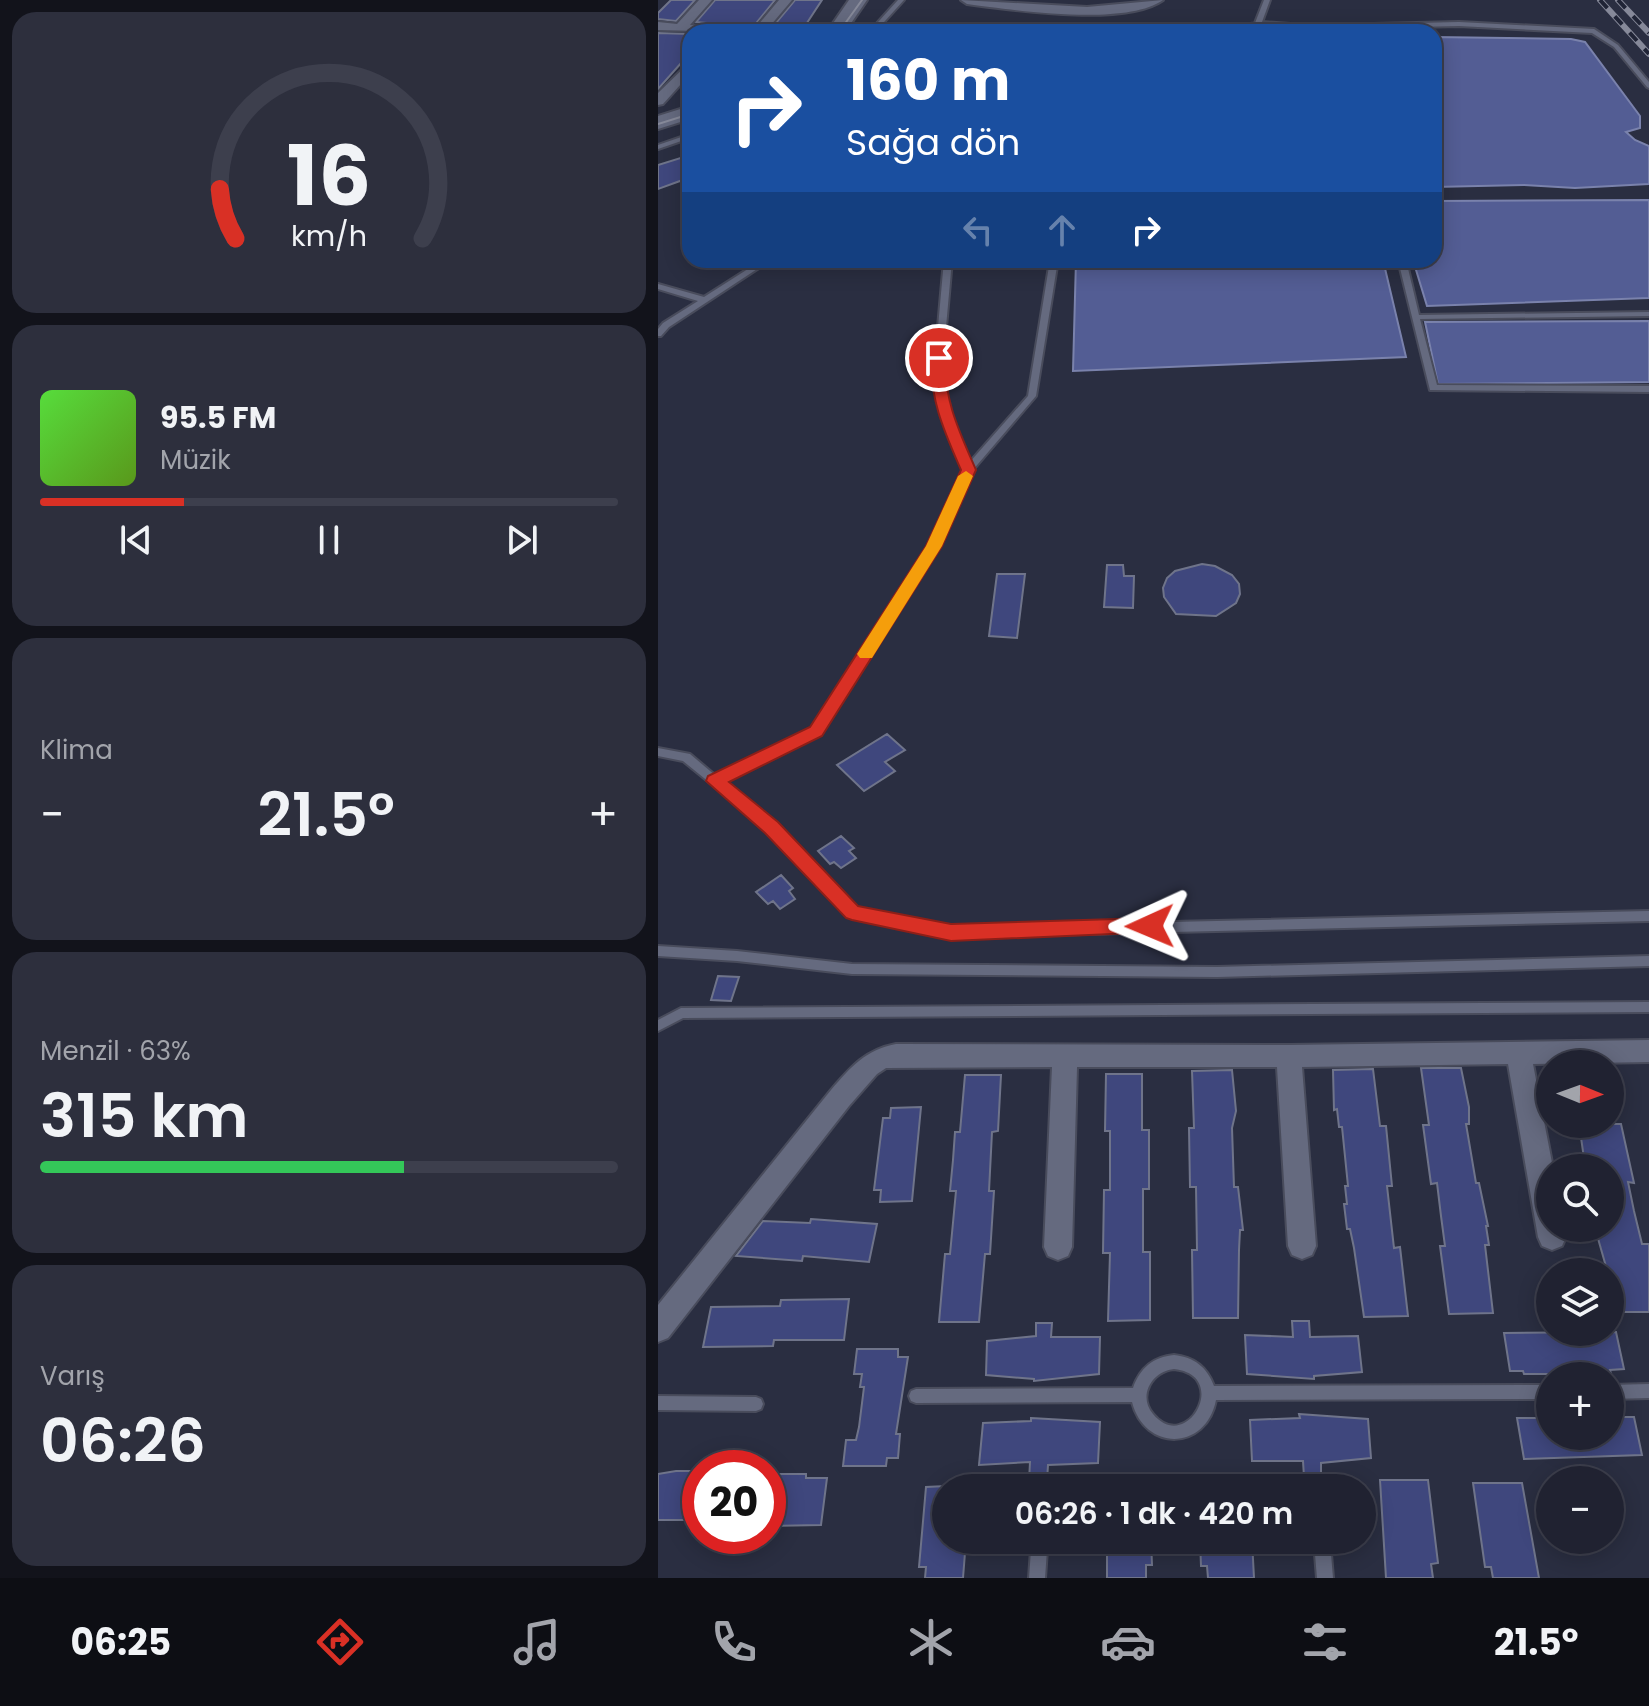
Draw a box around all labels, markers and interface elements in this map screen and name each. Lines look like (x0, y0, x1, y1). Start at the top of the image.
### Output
text: 160 m (846, 41, 1010, 120)
icon: right (714, 56, 818, 160)
text: 16 (287, 117, 371, 233)
text: Sağa dön (846, 117, 1020, 168)
icon: left (956, 208, 1000, 252)
icon: ahead (1040, 208, 1084, 252)
icon: right (1124, 208, 1168, 252)
text: km/h (291, 216, 367, 256)
pin (905, 324, 973, 392)
icon: arrive (917, 336, 961, 380)
text: 95.5 FM (160, 396, 276, 439)
text: Müzik (160, 442, 231, 478)
icon: previous (114, 518, 158, 562)
icon: pause (307, 518, 351, 562)
icon: next (500, 518, 544, 562)
text: Klima (40, 732, 113, 768)
text: 21.5° (258, 773, 395, 857)
text: − (40, 784, 64, 845)
text: + (588, 784, 618, 845)
position arrow (1108, 884, 1192, 968)
text: Menzil · 63% (40, 1033, 191, 1069)
north arrow (1536, 1050, 1624, 1138)
map controls (1536, 1050, 1624, 1554)
text: 315 km (40, 1074, 249, 1158)
button: search (1536, 1154, 1624, 1242)
button: layers (1536, 1258, 1624, 1346)
text: Varış (40, 1358, 105, 1394)
button: + (1536, 1362, 1624, 1450)
text: 06:26 (40, 1399, 206, 1483)
speed limit sign: 20 (682, 1450, 786, 1554)
button: − (1536, 1466, 1624, 1554)
text: 06:26 · 1 dk · 420 m (1015, 1492, 1293, 1535)
icon: directions (312, 1614, 368, 1670)
icon: music (509, 1614, 565, 1670)
icon: phone (706, 1614, 762, 1670)
icon: climate (903, 1614, 959, 1670)
icon: car (1100, 1614, 1156, 1670)
icon: filters (1297, 1614, 1353, 1670)
text: 06:25 (71, 1617, 171, 1668)
text: 21.5° (1494, 1617, 1578, 1668)

